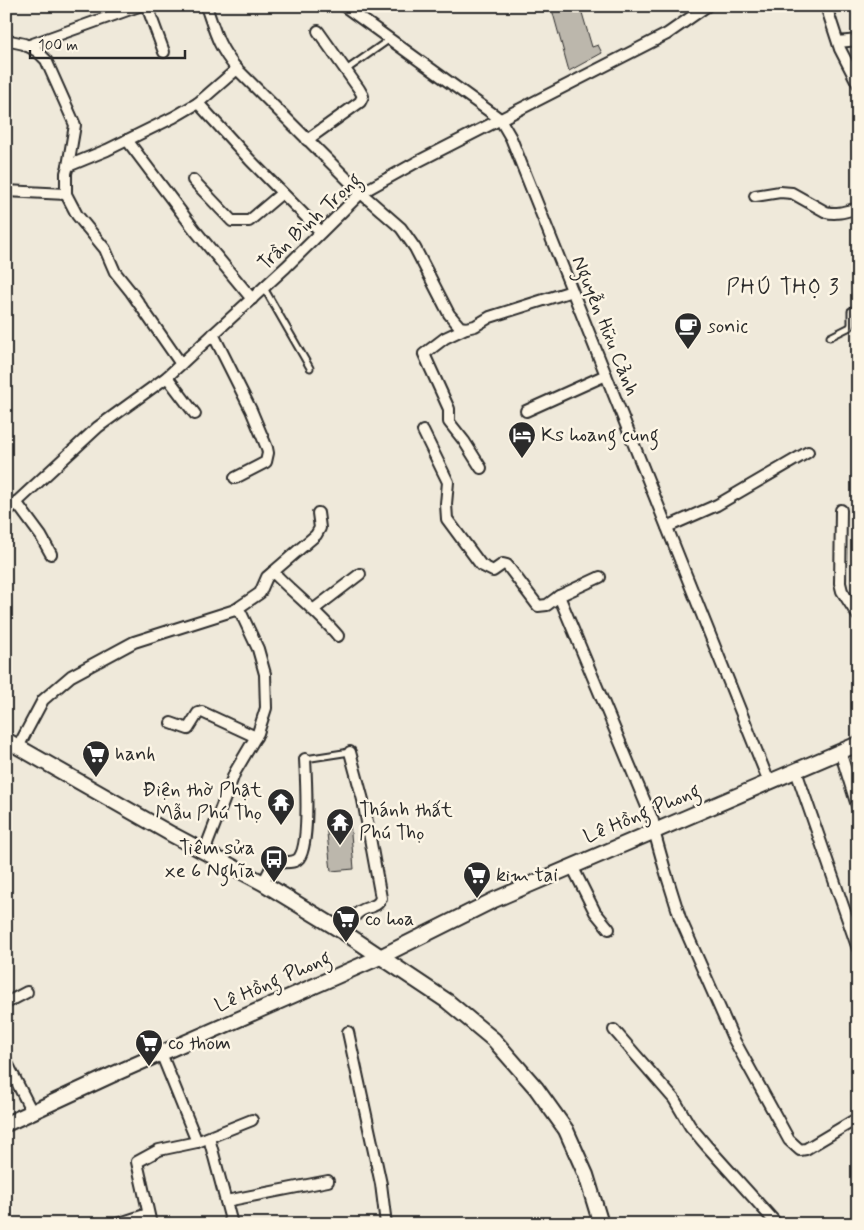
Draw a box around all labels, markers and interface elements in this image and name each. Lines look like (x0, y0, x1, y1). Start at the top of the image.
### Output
scale bar (30, 28, 185, 60)
text: 100 m (38, 36, 78, 56)
street label: Trần Bình Trọng (252, 167, 369, 279)
street label: Nguyễn Hữu Cảnh (563, 252, 645, 401)
district label: PHÚ THỌ 3 (726, 274, 840, 302)
cafe icon: sonic (673, 311, 703, 350)
place label: sonic (707, 313, 748, 340)
hotel icon: Ks hoang cung (507, 420, 537, 459)
place label: Ks hoang cung (541, 422, 659, 451)
supermarket icon: hanh (81, 739, 111, 778)
place label: hanh (115, 741, 156, 768)
place label: Điện thờ Phật Mẫu Phú Thọ (142, 777, 262, 827)
street label: Lê Hồng Phong (580, 777, 705, 853)
temple icon: Điện thờ Phật Mẫu Phú Thọ (266, 787, 296, 826)
place label: Thánh thất Phú Thọ (359, 797, 453, 847)
temple icon: Thánh thất Phú Thọ (325, 807, 355, 846)
place label: Tiêm sửa xe 6 Nghĩa (164, 835, 255, 887)
bus stop icon: Tiêm sửa xe 6 Nghĩa (259, 844, 289, 883)
supermarket icon: kim tai (462, 860, 492, 899)
place label: kim tai (496, 862, 558, 889)
supermarket icon: co hoa (331, 904, 361, 943)
place label: co hoa (365, 906, 414, 933)
street label: Lê Hồng Phong (211, 944, 336, 1021)
supermarket icon: co thom (134, 1028, 164, 1067)
place label: co thom (168, 1030, 231, 1057)

